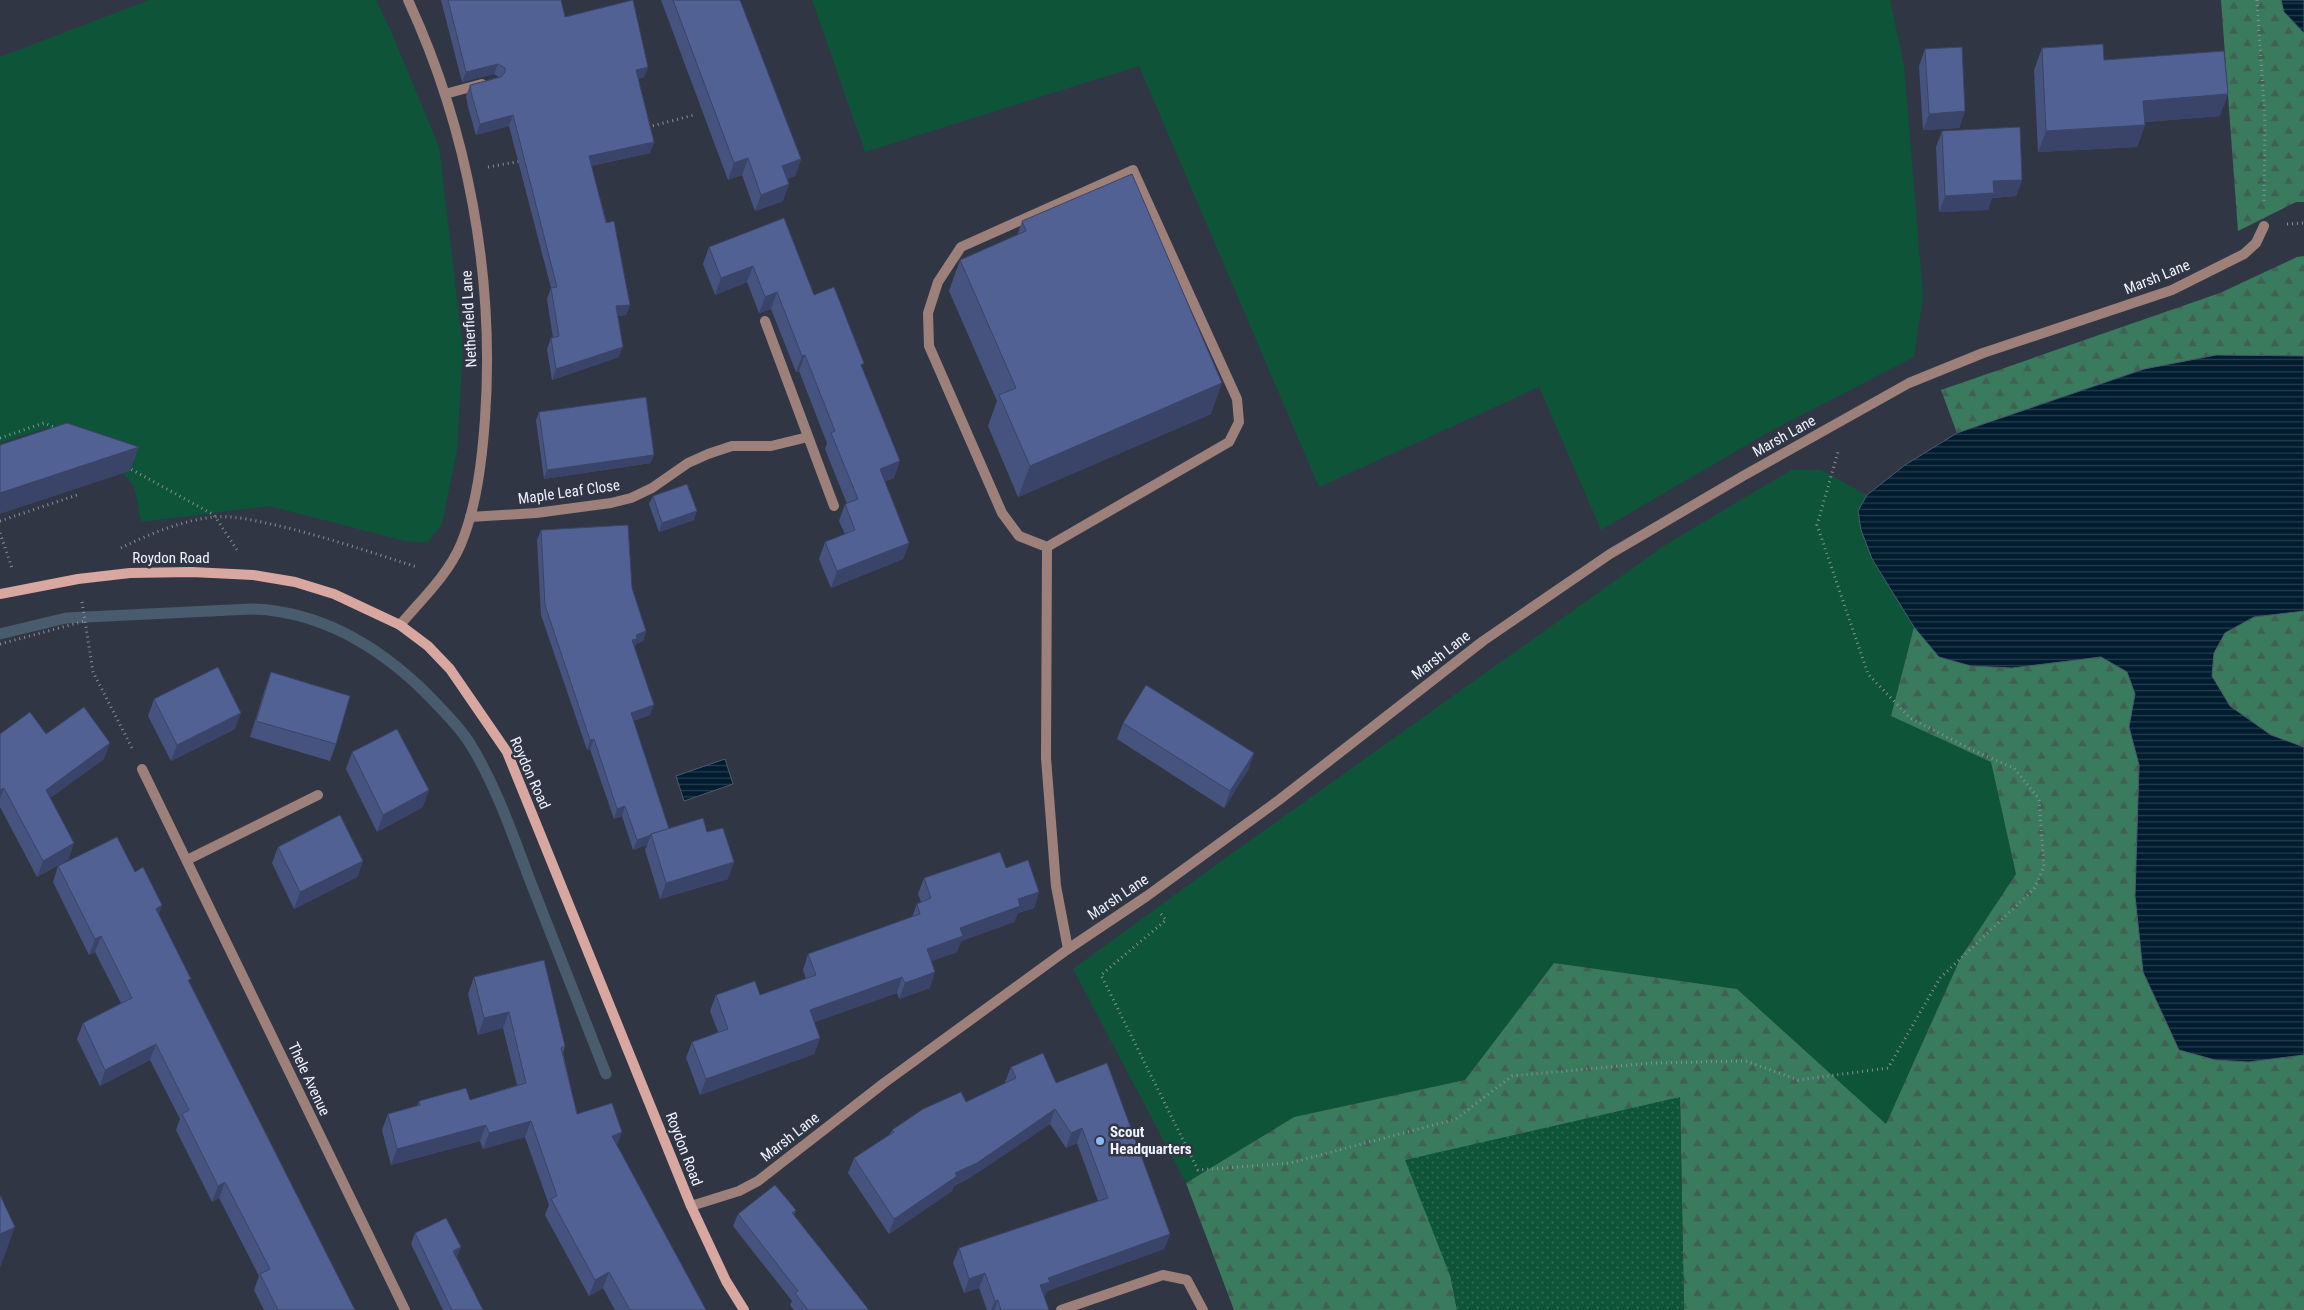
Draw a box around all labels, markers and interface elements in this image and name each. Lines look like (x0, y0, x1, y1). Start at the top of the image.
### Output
street label: Marsh Lane (2122, 256, 2192, 298)
street label: Netherfield Lane (457, 270, 481, 368)
street label: Marsh Lane (1749, 411, 1819, 461)
street label: Maple Leaf Close (517, 476, 621, 508)
street label: Roydon Road (132, 549, 210, 567)
street label: Marsh Lane (1408, 627, 1474, 683)
street label: Roydon Road (506, 734, 554, 812)
street label: Marsh Lane (1084, 870, 1152, 924)
street label: Thele Avenue (284, 1039, 334, 1119)
street label: Marsh Lane (757, 1109, 823, 1165)
street label: Roydon Road (662, 1110, 706, 1188)
place label: Scout Headquarters (1110, 1123, 1192, 1158)
marker: Scout Headquarters (1094, 1135, 1106, 1147)

